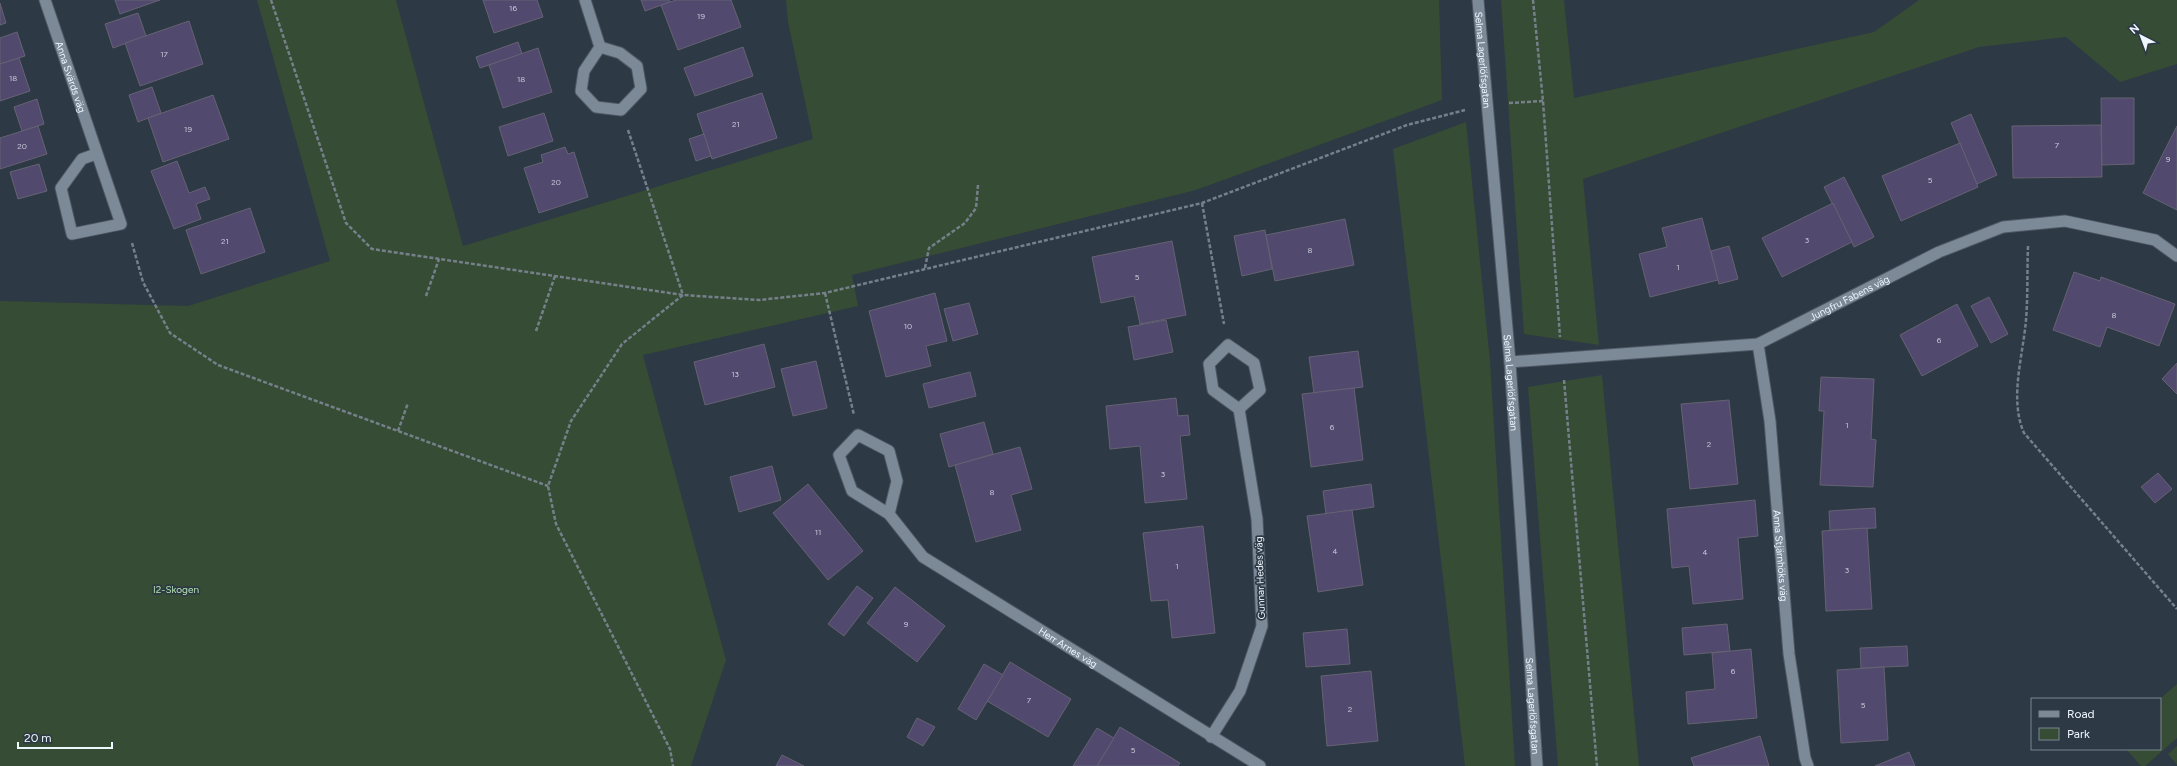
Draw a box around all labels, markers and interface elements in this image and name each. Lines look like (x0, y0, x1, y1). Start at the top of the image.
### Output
house number: 16 (509, 3, 517, 13)
house number: 19 (697, 11, 705, 21)
street label: Selma Lagerlöfsgatan (1473, 11, 1494, 109)
north arrow (2121, 16, 2161, 56)
text: N (2127, 21, 2142, 37)
street label: Anna Svärds väg (53, 39, 89, 114)
house number: 17 (160, 49, 168, 59)
house number: 18 (9, 73, 17, 83)
house number: 18 (517, 74, 525, 84)
house number: 21 (732, 119, 740, 129)
house number: 19 (184, 124, 192, 134)
house number: 7 (2055, 140, 2060, 150)
house number: 20 (17, 141, 27, 151)
house number: 9 (2166, 154, 2171, 164)
house number: 5 (1928, 175, 1933, 185)
house number: 20 (551, 177, 561, 187)
house number: 3 (1805, 235, 1809, 245)
house number: 21 (221, 236, 229, 246)
house number: 8 (1308, 245, 1313, 255)
house number: 1 (1676, 262, 1680, 272)
house number: 5 (1135, 272, 1140, 282)
street label: Jungfru Fabens väg (1807, 272, 1892, 323)
house number: 8 (2112, 310, 2117, 320)
house number: 10 (904, 321, 912, 331)
street label: Selma Lagerlöfsgatan (1501, 334, 1521, 432)
house number: 6 (1937, 335, 1942, 345)
house number: 13 (731, 369, 739, 379)
house number: 1 (1845, 420, 1849, 430)
house number: 6 (1330, 422, 1335, 432)
house number: 2 (1707, 439, 1711, 449)
house number: 3 (1161, 469, 1165, 479)
house number: 8 (990, 487, 995, 497)
street label: Anna Stjärnhöks väg (1771, 509, 1791, 602)
house number: 11 (815, 527, 821, 537)
street label: Gunnar Hedes väg (1252, 536, 1268, 620)
house number: 4 (1333, 546, 1338, 556)
house number: 4 (1703, 547, 1708, 557)
house number: 1 (1175, 561, 1179, 571)
house number: 3 (1845, 565, 1849, 575)
park label: I2-Skogen (153, 583, 199, 596)
house number: 9 (904, 619, 909, 629)
street label: Herr Arnes väg (1036, 624, 1100, 670)
street label: Selma Lagerlöfsgatan (1523, 657, 1543, 755)
house number: 6 (1731, 666, 1736, 676)
house number: 7 (1027, 695, 1032, 705)
legend (2031, 698, 2161, 750)
house number: 5 (1861, 700, 1866, 710)
house number: 2 (1348, 704, 1352, 714)
text: Road (2067, 707, 2095, 721)
scale bar (18, 724, 112, 750)
text: Park (2067, 727, 2090, 741)
text: 20 m (24, 731, 52, 745)
house number: 5 (1131, 745, 1136, 755)

